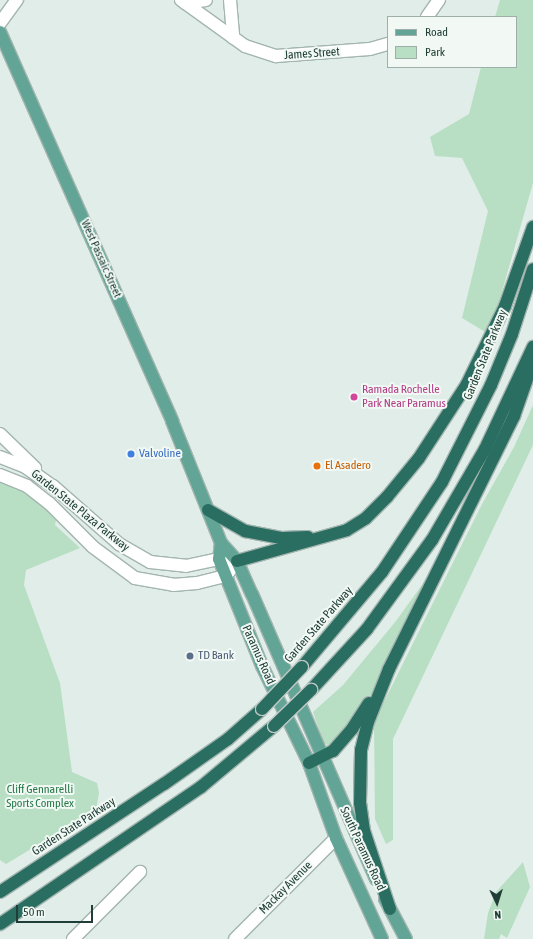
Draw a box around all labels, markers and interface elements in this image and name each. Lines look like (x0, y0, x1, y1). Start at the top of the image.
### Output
legend (387, 16, 517, 68)
text: Road (425, 25, 448, 39)
street label: James Street (284, 45, 340, 63)
text: Park (425, 45, 445, 59)
street label: West Passaic Street (77, 218, 125, 300)
street label: Garden State Parkway (461, 308, 511, 402)
place label: Ramada Rochelle Park Near Paramus (362, 383, 446, 411)
marker: Ramada Rochelle Park Near Paramus (349, 392, 359, 402)
place label: Valvoline (139, 447, 181, 461)
marker: Valvoline (126, 449, 136, 459)
place label: El Asadero (325, 459, 371, 473)
marker: El Asadero (312, 461, 322, 471)
street label: Garden State Plaza Parkway (28, 467, 132, 555)
street label: Garden State Parkway (282, 584, 356, 666)
street label: Paramus Road (239, 623, 277, 687)
place label: TD Bank (198, 649, 234, 663)
marker: TD Bank (185, 651, 195, 661)
park label: Cliff Gennarelli Sports Complex (6, 783, 74, 811)
street label: Garden State Parkway (30, 795, 118, 859)
street label: South Paramus Road (336, 805, 388, 893)
street label: Mackay Avenue (257, 859, 315, 917)
north arrow (477, 883, 517, 923)
scale bar (18, 897, 95, 923)
text: 50 m (23, 905, 45, 919)
text: N (494, 909, 501, 921)

